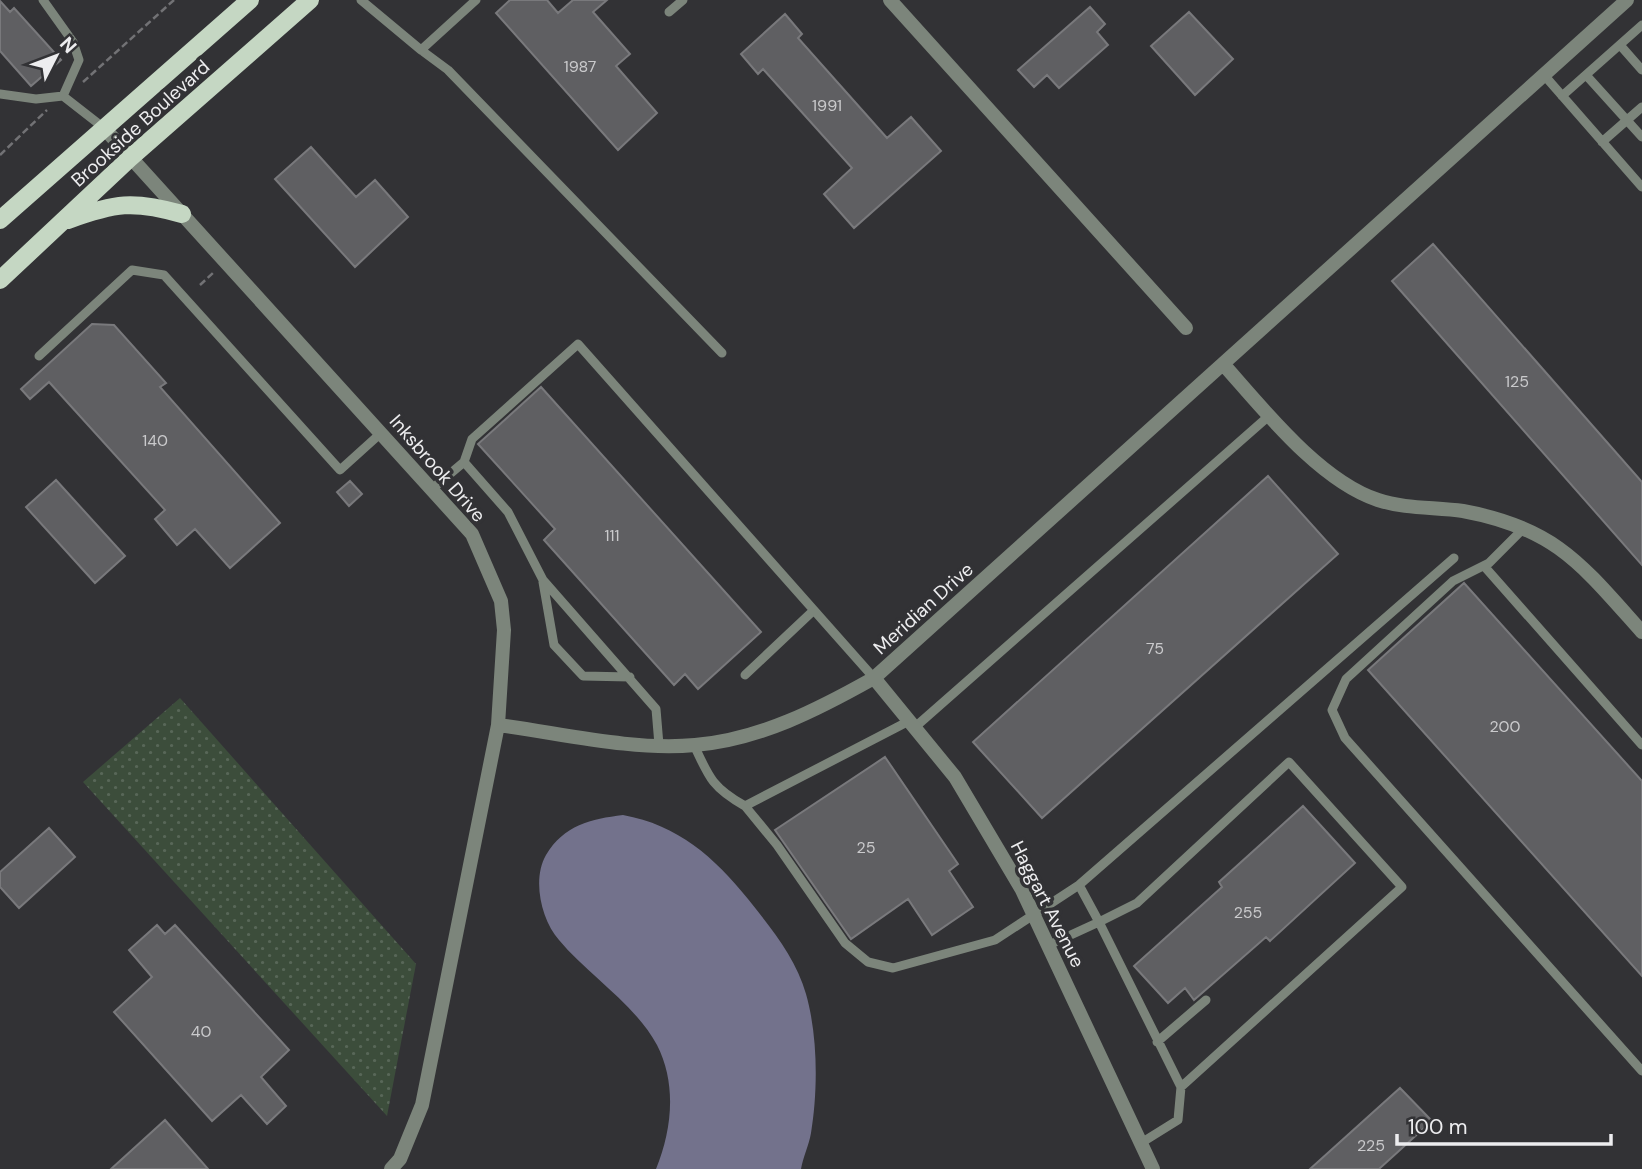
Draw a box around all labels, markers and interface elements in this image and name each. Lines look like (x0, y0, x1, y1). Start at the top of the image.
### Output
north arrow (21, 21, 91, 91)
text: N (54, 31, 82, 58)
street label: Brookside Boulevard (66, 54, 215, 192)
house number: 1987 (564, 56, 596, 77)
house number: 1991 (812, 95, 842, 116)
house number: 125 (1505, 371, 1529, 392)
street label: Inksbrook Drive (384, 409, 491, 527)
house number: 140 (142, 430, 168, 451)
house number: 111 (605, 525, 619, 546)
street label: Meridian Drive (868, 557, 979, 660)
house number: 75 (1146, 638, 1164, 659)
house number: 200 (1490, 716, 1521, 737)
house number: 25 (857, 837, 875, 858)
street label: Haggart Avenue (1005, 837, 1090, 972)
house number: 255 (1234, 902, 1262, 923)
house number: 40 (191, 1021, 211, 1042)
scale bar (1397, 1102, 1610, 1146)
text: 100 m (1408, 1113, 1468, 1141)
house number: 225 (1357, 1135, 1385, 1156)

